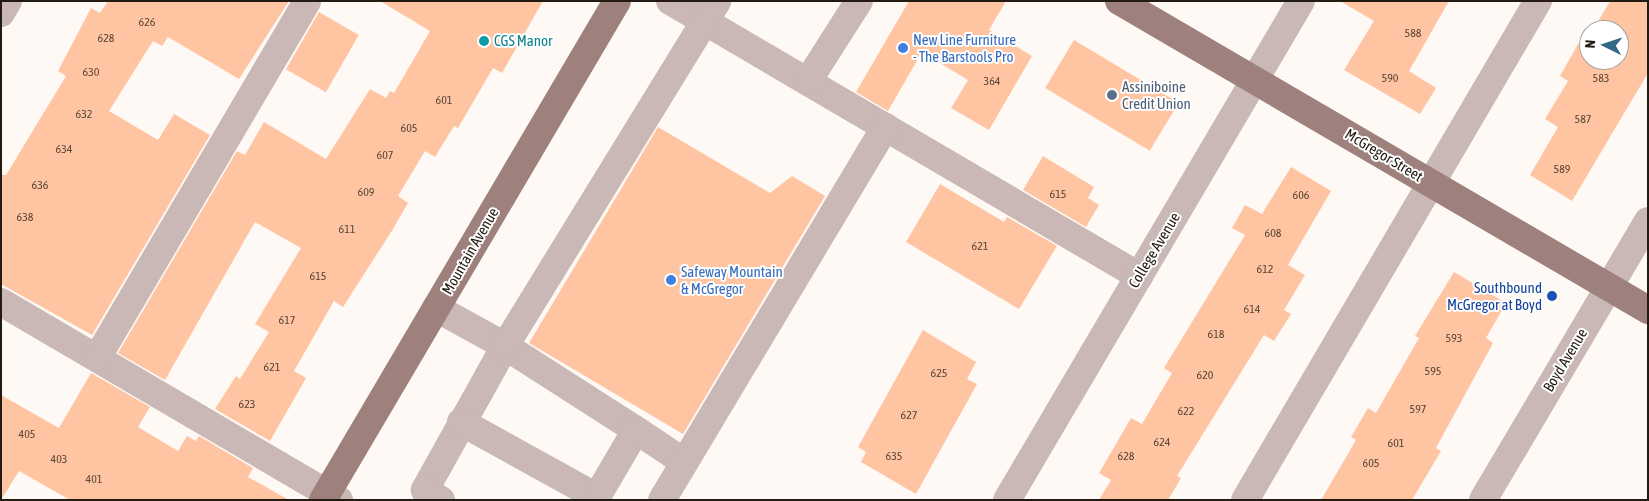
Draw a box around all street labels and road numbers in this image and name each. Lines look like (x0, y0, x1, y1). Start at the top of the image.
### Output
street label: McGregor Street (1342, 125, 1426, 185)
street label: Mountain Avenue (438, 204, 502, 298)
street label: College Avenue (1124, 209, 1184, 291)
street label: Boyd Avenue (1539, 325, 1591, 395)

